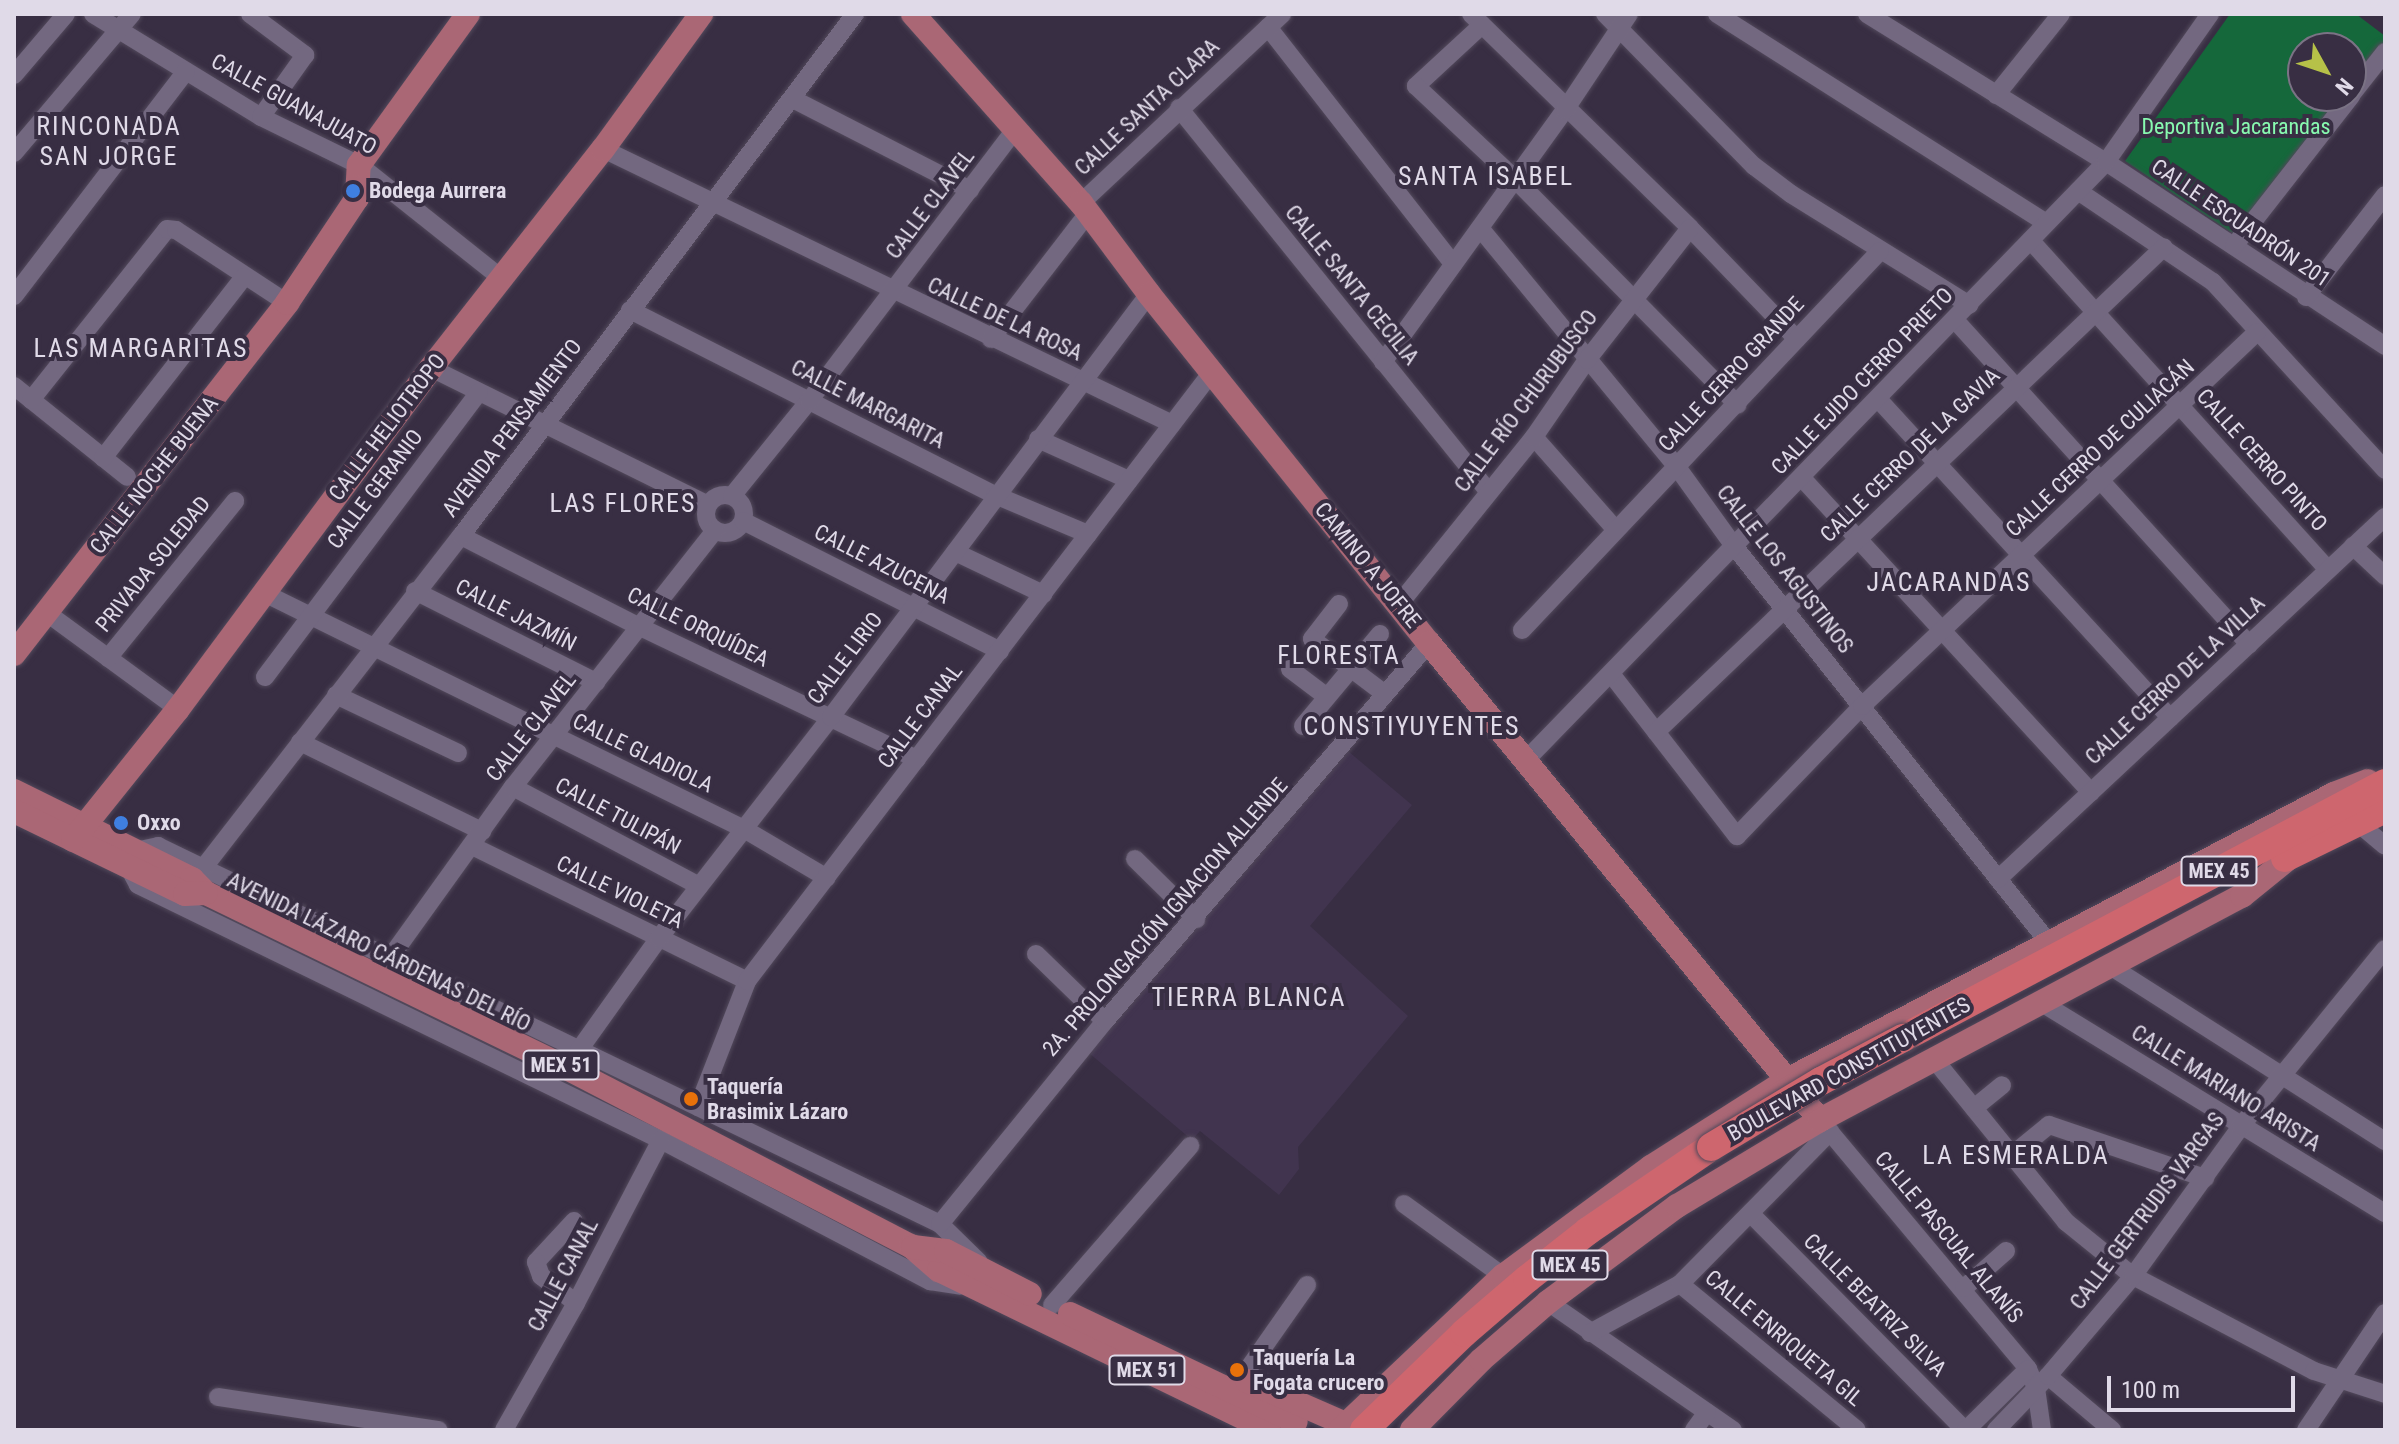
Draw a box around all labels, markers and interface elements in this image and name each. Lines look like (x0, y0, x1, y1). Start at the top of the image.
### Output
north arrow (2287, 32, 2367, 112)
street label: CALLE SANTA CLARA (1069, 33, 1225, 181)
street label: CALLE GUANAJUATO (207, 48, 381, 160)
text: N (2330, 73, 2358, 100)
district label: RINCONADA SAN JORGE (36, 111, 182, 172)
park label: Deportiva Jacarandas (2141, 114, 2331, 140)
street label: CALLE CLAVEL (880, 144, 980, 264)
street label: CALLE ESCUADRÓN 201 (2146, 153, 2336, 293)
district label: SANTA ISABEL (1398, 161, 1574, 193)
place label: Bodega Aurrera (369, 178, 506, 204)
marker: Bodega Aurrera (344, 182, 362, 200)
street label: CALLE SANTA CECILIA (1279, 200, 1425, 370)
street label: CALLE DE LA ROSA (923, 272, 1087, 366)
street label: CALLE EJIDO CERRO PRIETO (1766, 282, 1958, 480)
street label: CALLE CERRO GRANDE (1653, 291, 1809, 457)
street label: CALLE RÍO CHURUBUSCO (1449, 305, 1603, 497)
district label: LAS MARGARITAS (33, 333, 249, 365)
street label: AVENIDA PENSAMIENTO (437, 334, 587, 522)
street label: CALLE HELIOTROPO (323, 348, 451, 506)
street label: CALLE MARGARITA (787, 354, 949, 454)
street label: CALLE CERRO DE CULIACÁN (2000, 354, 2200, 542)
street label: CALLE CERRO DE LA GAVIA (1815, 362, 2005, 548)
street label: CALLE CERRO PINTO (2191, 383, 2333, 537)
street label: CALLE NOCHE BUENA (84, 391, 224, 559)
street label: CALLE GERANIO (322, 424, 428, 554)
street label: CALLE LOS AGUSTINOS (1711, 480, 1859, 658)
district label: LAS FLORES (550, 488, 696, 520)
street label: PRIVADA SOLEDAD (90, 491, 216, 637)
street label: CAMINO A JOFRE (1309, 497, 1427, 633)
street label: CALLE AZUCENA (810, 519, 954, 609)
district label: JACARANDAS (1867, 567, 2031, 599)
street label: CALLE JAZMÍN (451, 573, 581, 657)
street label: CALLE ORQUÍDEA (623, 581, 773, 673)
street label: CALLE CERRO DE LA VILLA (2080, 590, 2270, 770)
street label: CALLE LIRIO (802, 607, 888, 709)
district label: FLORESTA (1277, 640, 1401, 672)
street label: CALLE CANAL (872, 658, 968, 774)
street label: CALLE CLAVEL (480, 667, 582, 787)
street label: CALLE GLADIOLA (568, 708, 718, 798)
district label: CONSTIYUYENTES (1304, 711, 1520, 743)
street label: CALLE TULIPÁN (550, 772, 686, 860)
street label: 2A. PROLONGACIÓN IGNACION ALLENDE (1037, 772, 1293, 1062)
place label: Oxxo (137, 810, 181, 836)
marker: Oxxo (112, 814, 130, 832)
street label: CALLE VIOLETA (552, 850, 688, 934)
road number: MEX 45 (2179, 855, 2259, 887)
street label: AVENIDA LÁZARO CÁRDENAS DEL RÍO (223, 867, 535, 1037)
district label: TIERRA BLANCA (1151, 982, 1347, 1014)
street label: BOULEVARD CONSTITUYENTES (1723, 991, 1975, 1147)
street label: CALLE MARIANO ARISTA (2127, 1019, 2325, 1157)
road number: MEX 51 (521, 1049, 601, 1081)
place label: Taquería Brasimix Lázaro (707, 1073, 848, 1124)
marker: Taquería Brasimix Lázaro (682, 1090, 700, 1108)
street label: CALLE GERTRUDIS VARGAS (2064, 1107, 2230, 1315)
district label: LA ESMERALDA (1922, 1140, 2110, 1172)
street label: CALLE PASCUAL ALANÍS (1869, 1146, 2029, 1328)
street label: CALLE CANAL (522, 1214, 604, 1336)
street label: CALLE BEATRIZ SILVA (1798, 1228, 1952, 1382)
road number: MEX 45 (1530, 1249, 1610, 1281)
street label: CALLE ENRIQUETA GIL (1700, 1264, 1868, 1412)
place label: Taquería La Fogata crucero (1253, 1344, 1385, 1396)
road number: MEX 51 (1107, 1354, 1187, 1386)
scale bar (2111, 1360, 2299, 1410)
marker: Taquería La Fogata crucero (1228, 1361, 1246, 1379)
text: 100 m (2121, 1376, 2180, 1404)

